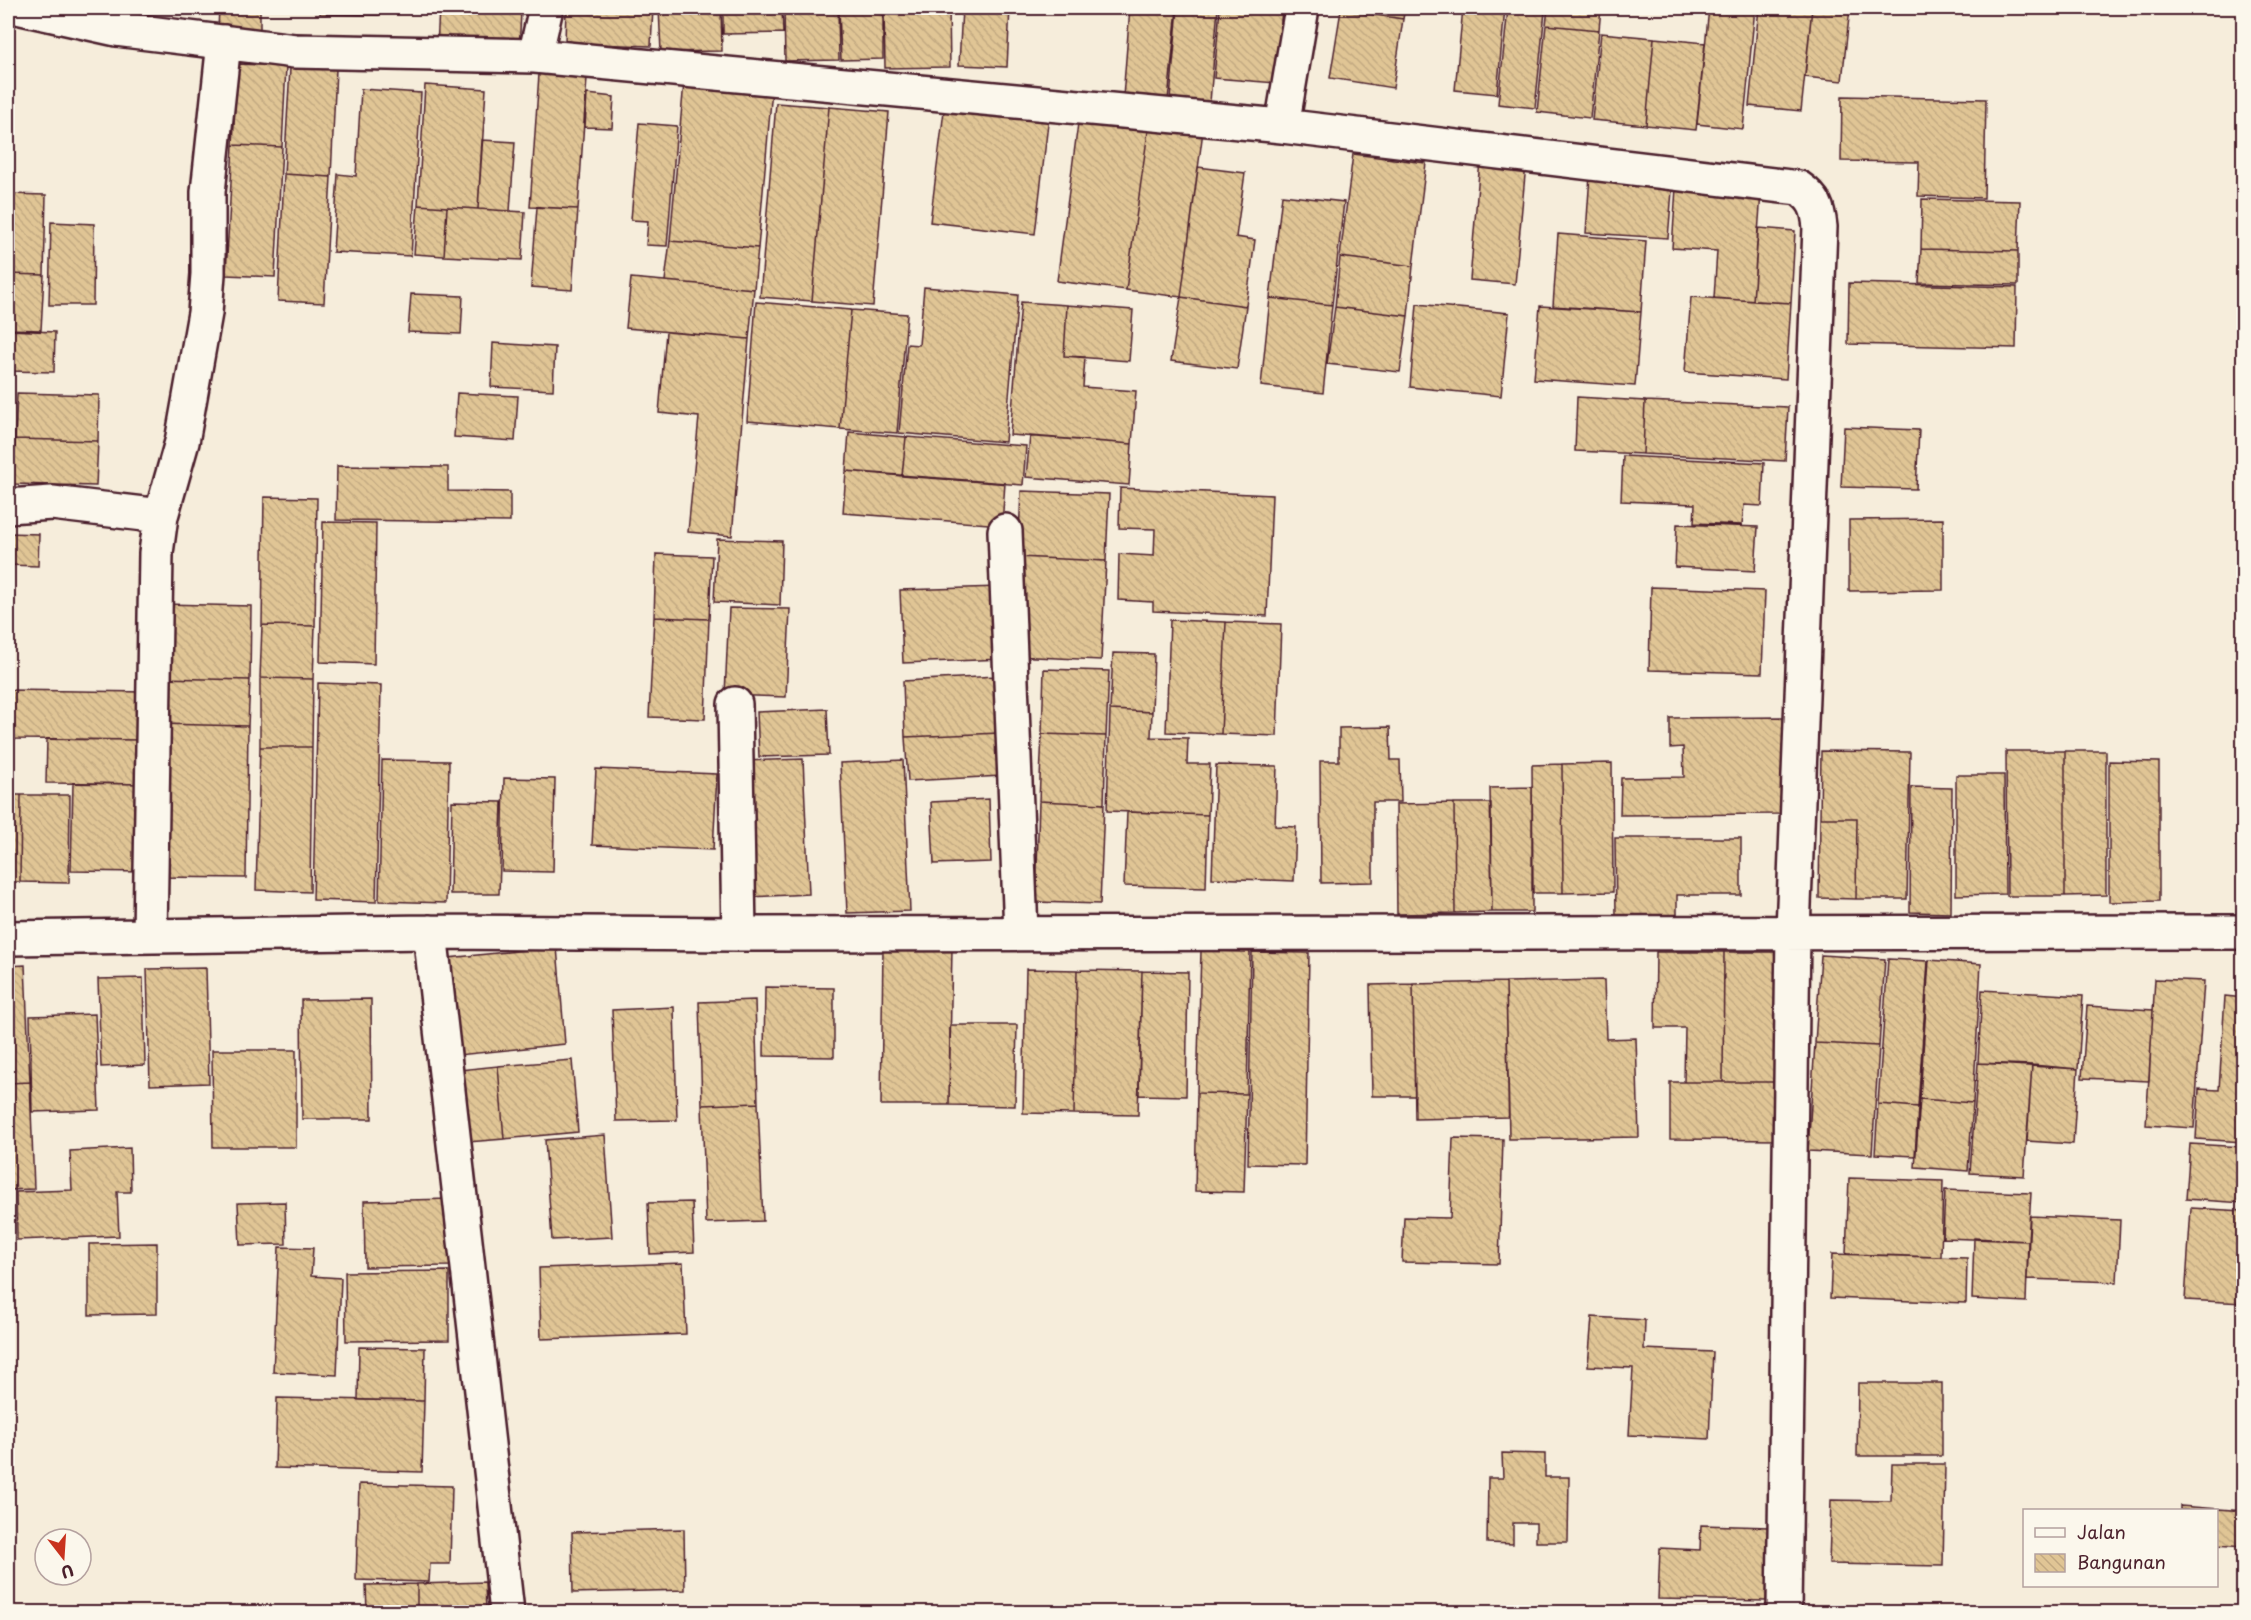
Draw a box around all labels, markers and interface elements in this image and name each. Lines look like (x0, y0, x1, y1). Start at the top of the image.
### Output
legend (2023, 1509, 2218, 1587)
text: Jalan (2077, 1518, 2126, 1545)
north arrow (33, 1527, 93, 1587)
text: Bangunan (2077, 1548, 2166, 1575)
text: U (58, 1559, 77, 1586)

